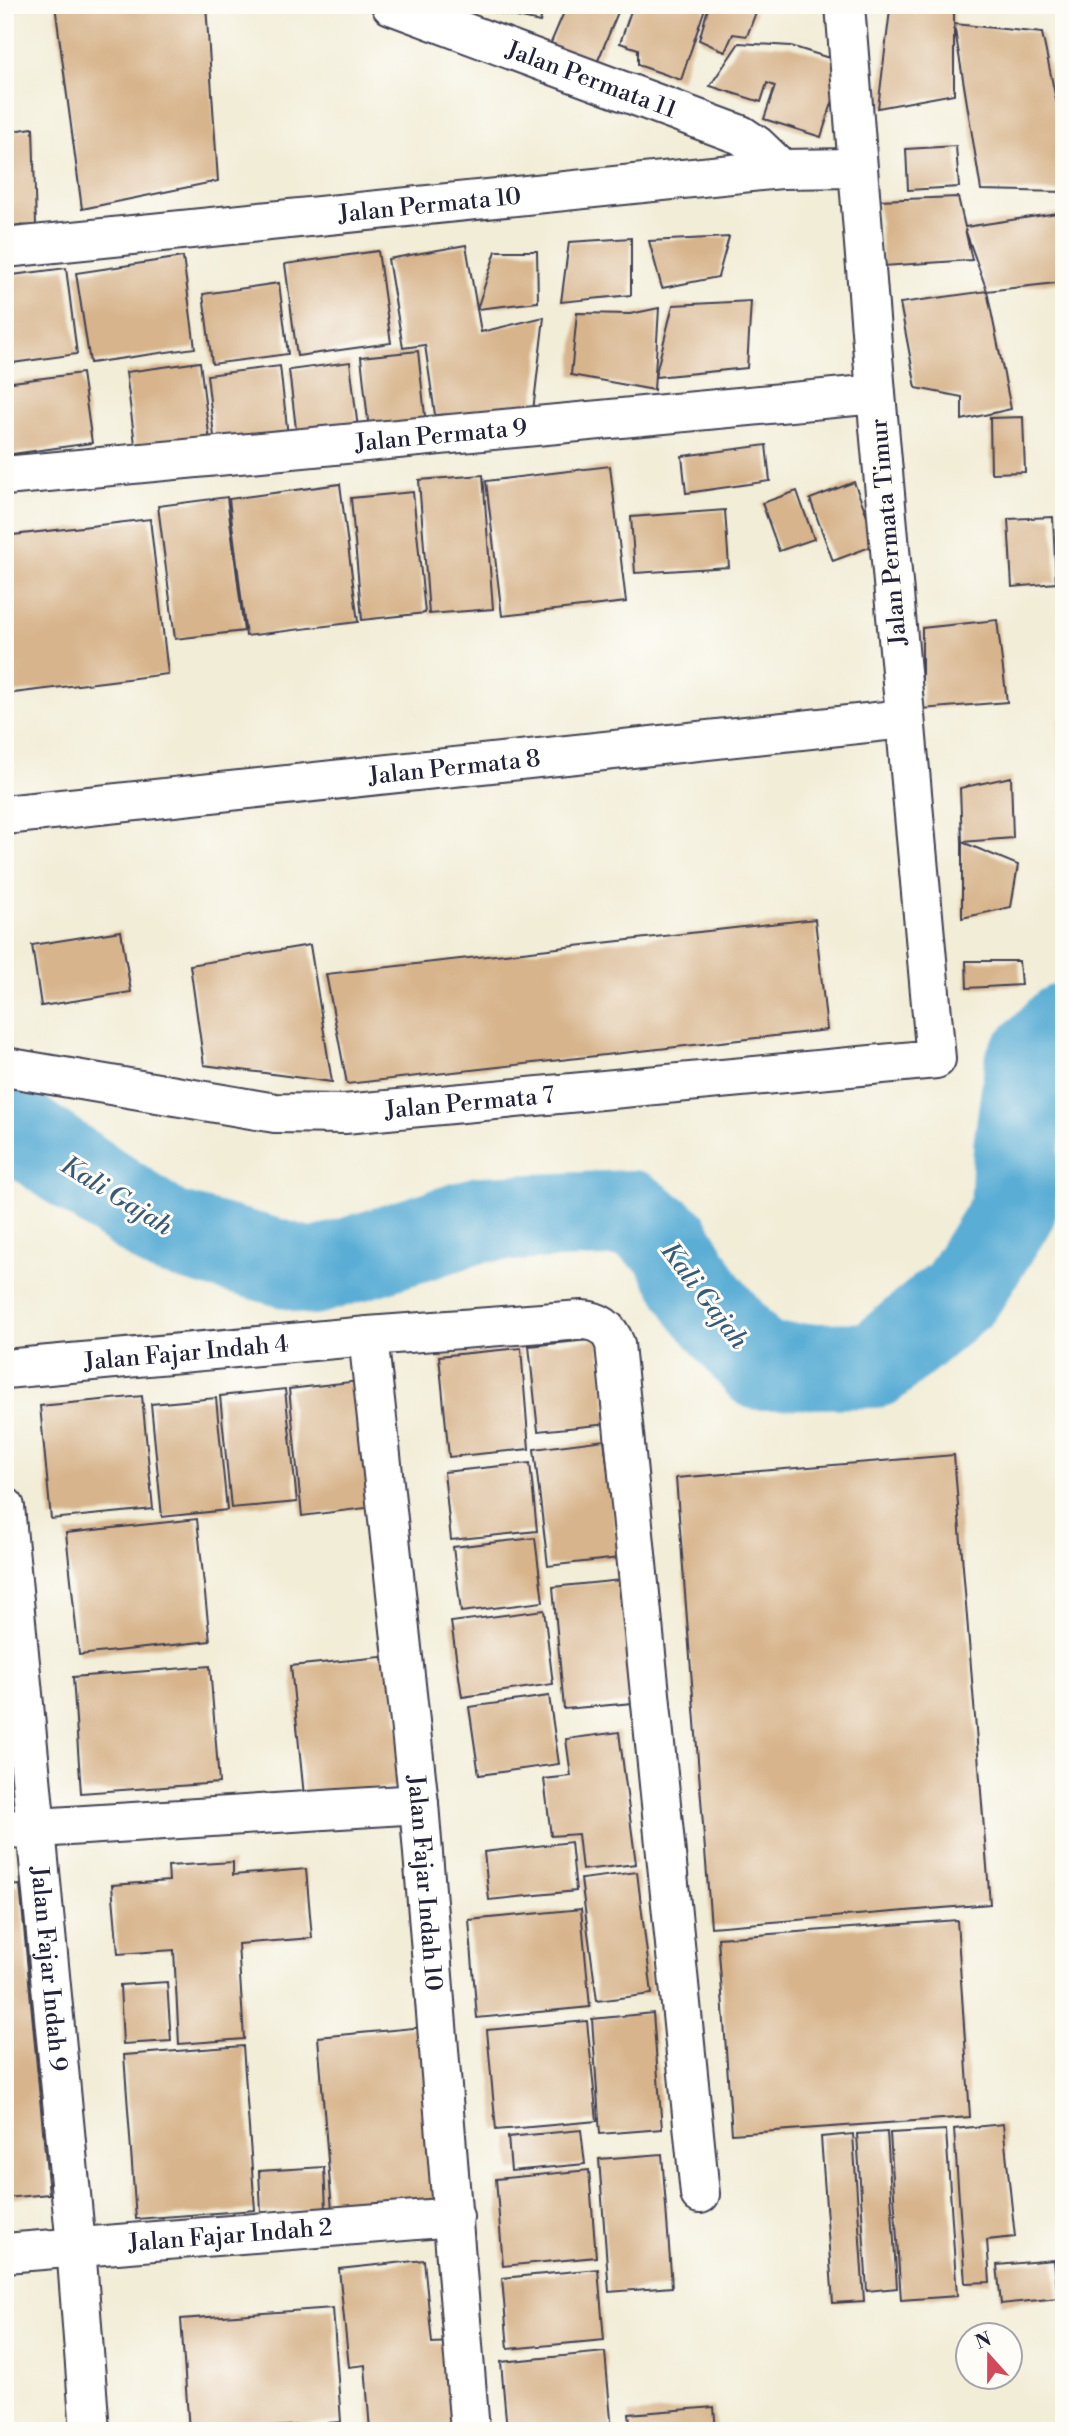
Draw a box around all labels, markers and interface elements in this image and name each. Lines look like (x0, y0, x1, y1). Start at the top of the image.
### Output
street label: Jalan Permata 11 (501, 35, 681, 126)
street label: Jalan Permata 10 (336, 182, 523, 230)
street label: Jalan Permata 9 (353, 413, 528, 459)
street label: Jalan Permata Timur (864, 417, 914, 648)
street label: Jalan Permata 8 (366, 744, 542, 792)
street label: Jalan Permata 7 (383, 1081, 556, 1126)
water label: Kali Gajah (55, 1149, 179, 1243)
water label: Kali Gajah (654, 1236, 755, 1356)
street label: Jalan Fajar Indah 4 (82, 1329, 290, 1378)
street label: Jalan Fajar Indah 10 (400, 1773, 448, 1992)
street label: Jalan Fajar Indah 9 (24, 1864, 73, 2073)
street label: Jalan Fajar Indah 2 (126, 2213, 334, 2259)
north arrow (954, 2320, 1024, 2390)
text: N (972, 2327, 995, 2355)

